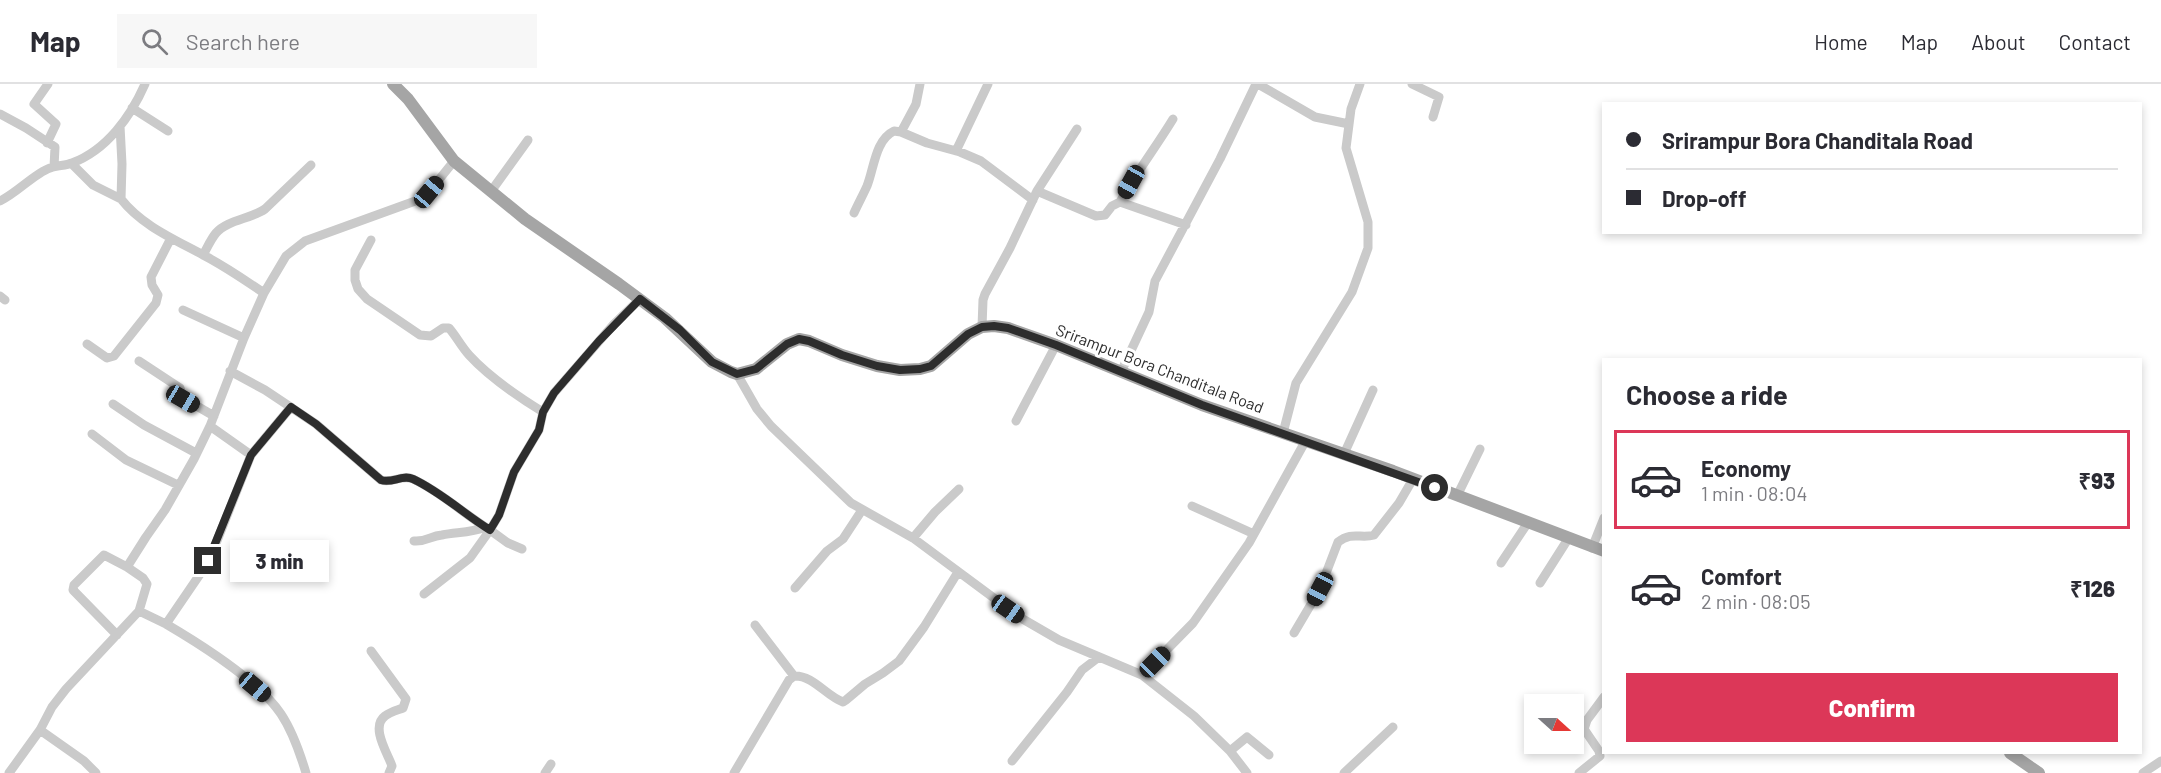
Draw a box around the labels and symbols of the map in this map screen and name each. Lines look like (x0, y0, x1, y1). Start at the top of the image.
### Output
car (1114, 162, 1148, 202)
car (411, 172, 447, 212)
street label: Srirampur Bora Chanditala Road (1053, 320, 1267, 416)
car (163, 382, 203, 416)
route start (1421, 474, 1448, 501)
callout: 3 min (229, 540, 328, 582)
route end (194, 547, 221, 574)
car (1304, 569, 1336, 609)
car (988, 591, 1028, 627)
car (1136, 643, 1174, 681)
car (235, 669, 275, 705)
north arrow (1524, 694, 1584, 754)

